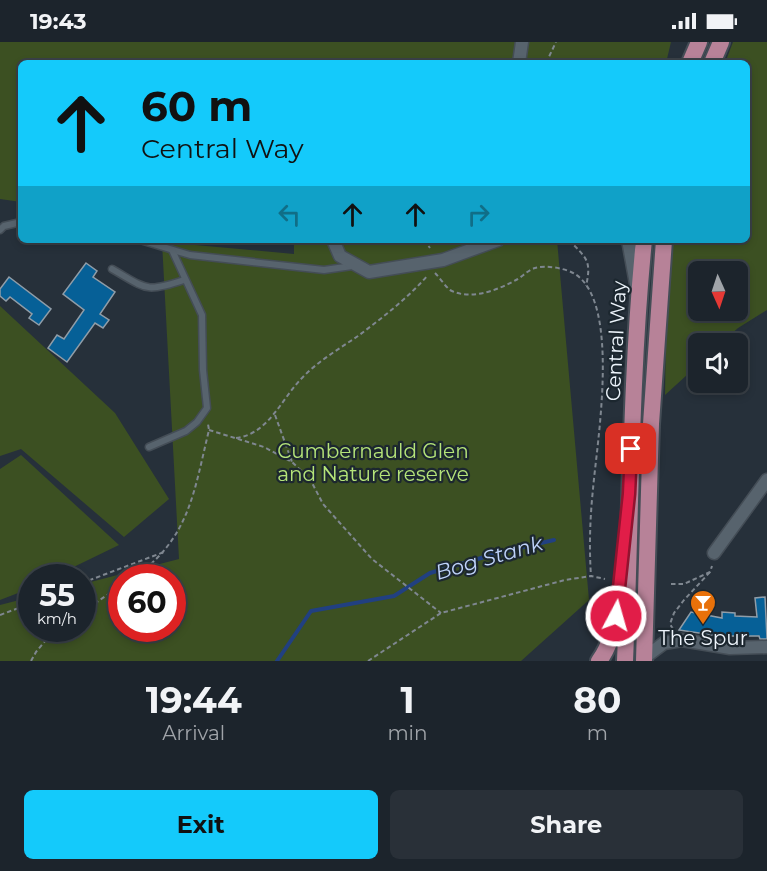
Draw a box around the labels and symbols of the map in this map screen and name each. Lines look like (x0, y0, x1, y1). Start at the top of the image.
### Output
north arrow (688, 261, 748, 321)
street label: Central Way (601, 280, 631, 402)
pin (605, 423, 656, 474)
park label: Cumbernauld Glen and Nature reserve (277, 439, 469, 486)
water label: Bog Stank (432, 530, 547, 585)
speed limit sign: 60 (108, 564, 186, 642)
position arrow (584, 584, 648, 648)
bar icon: The Spur (688, 588, 718, 626)
place label: The Spur (658, 626, 748, 650)

